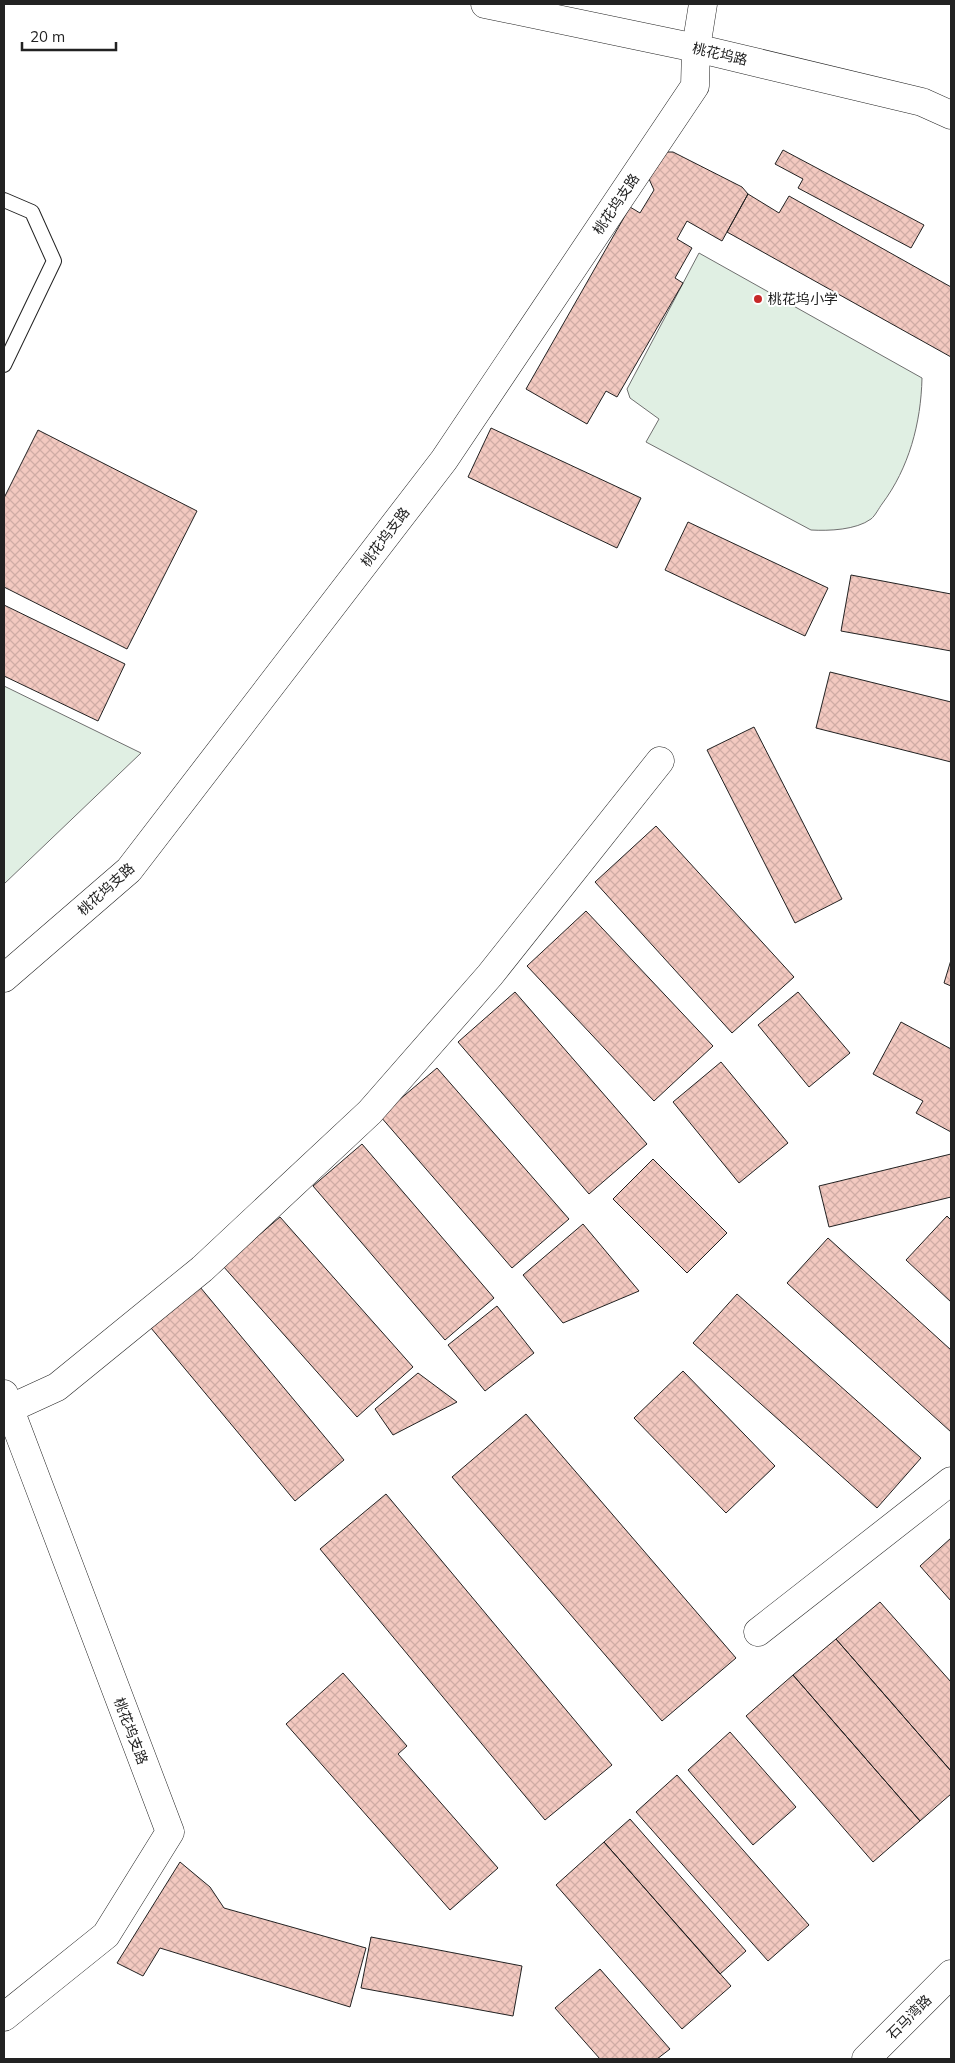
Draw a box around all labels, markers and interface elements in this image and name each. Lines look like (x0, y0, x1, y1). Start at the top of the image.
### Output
scale bar (22, 20, 116, 52)
text: 20 m (30, 27, 65, 46)
street label: 桃花坞路 (691, 39, 749, 69)
street label: 桃花坞支路 (589, 170, 643, 238)
place label: 桃花坞小学 (768, 290, 838, 308)
marker: 桃花坞小学 (752, 293, 764, 305)
street label: 桃花坞支路 (357, 504, 413, 570)
street label: 桃花坞支路 (74, 859, 138, 919)
street label: 桃花坞支路 (110, 1695, 152, 1767)
street label: 石马湾路 (883, 1991, 935, 2043)

